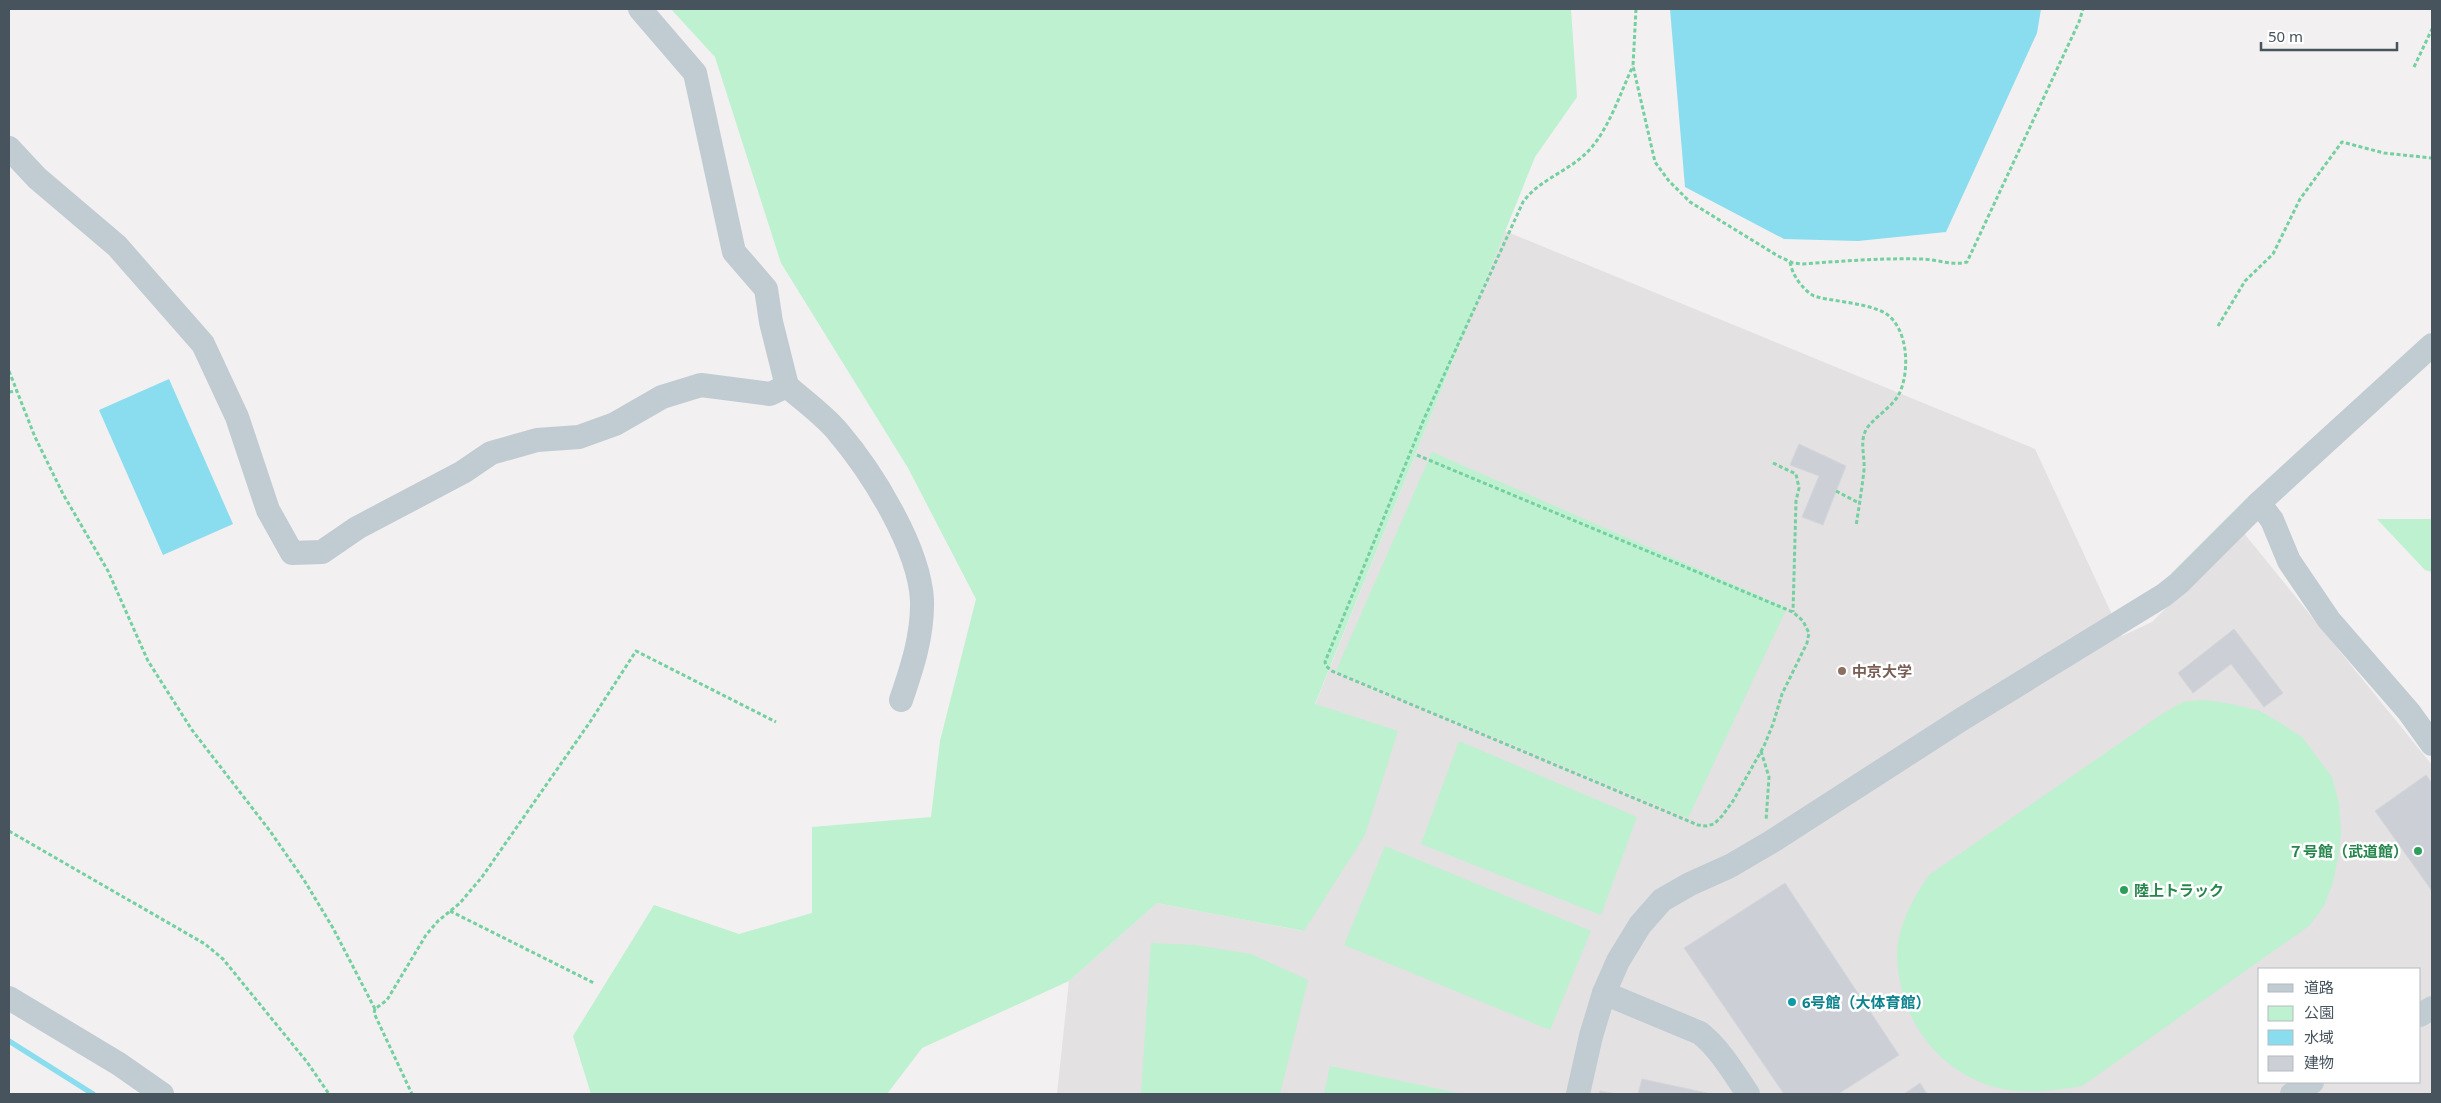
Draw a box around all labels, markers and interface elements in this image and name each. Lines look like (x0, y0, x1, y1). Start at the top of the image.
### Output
scale bar (2261, 20, 2397, 52)
text: 50 m (2268, 26, 2303, 46)
place label: 中京大学 (1852, 661, 1912, 681)
marker: 中京大学 (1836, 665, 1848, 677)
place label: ７号館（武道館） (2288, 841, 2408, 861)
marker: ７号館（武道館） (2412, 845, 2424, 857)
place label: 陸上トラック (2134, 880, 2224, 900)
marker: 陸上トラック (2118, 884, 2130, 896)
legend (2258, 968, 2421, 1083)
text: 道路 (2304, 977, 2334, 997)
place label: 6号館（大体育館） (1802, 992, 1931, 1012)
marker: 6号館（大体育館） (1786, 996, 1798, 1008)
text: 公園 (2304, 1002, 2334, 1022)
text: 水域 (2304, 1027, 2334, 1047)
text: 建物 (2304, 1052, 2334, 1072)

